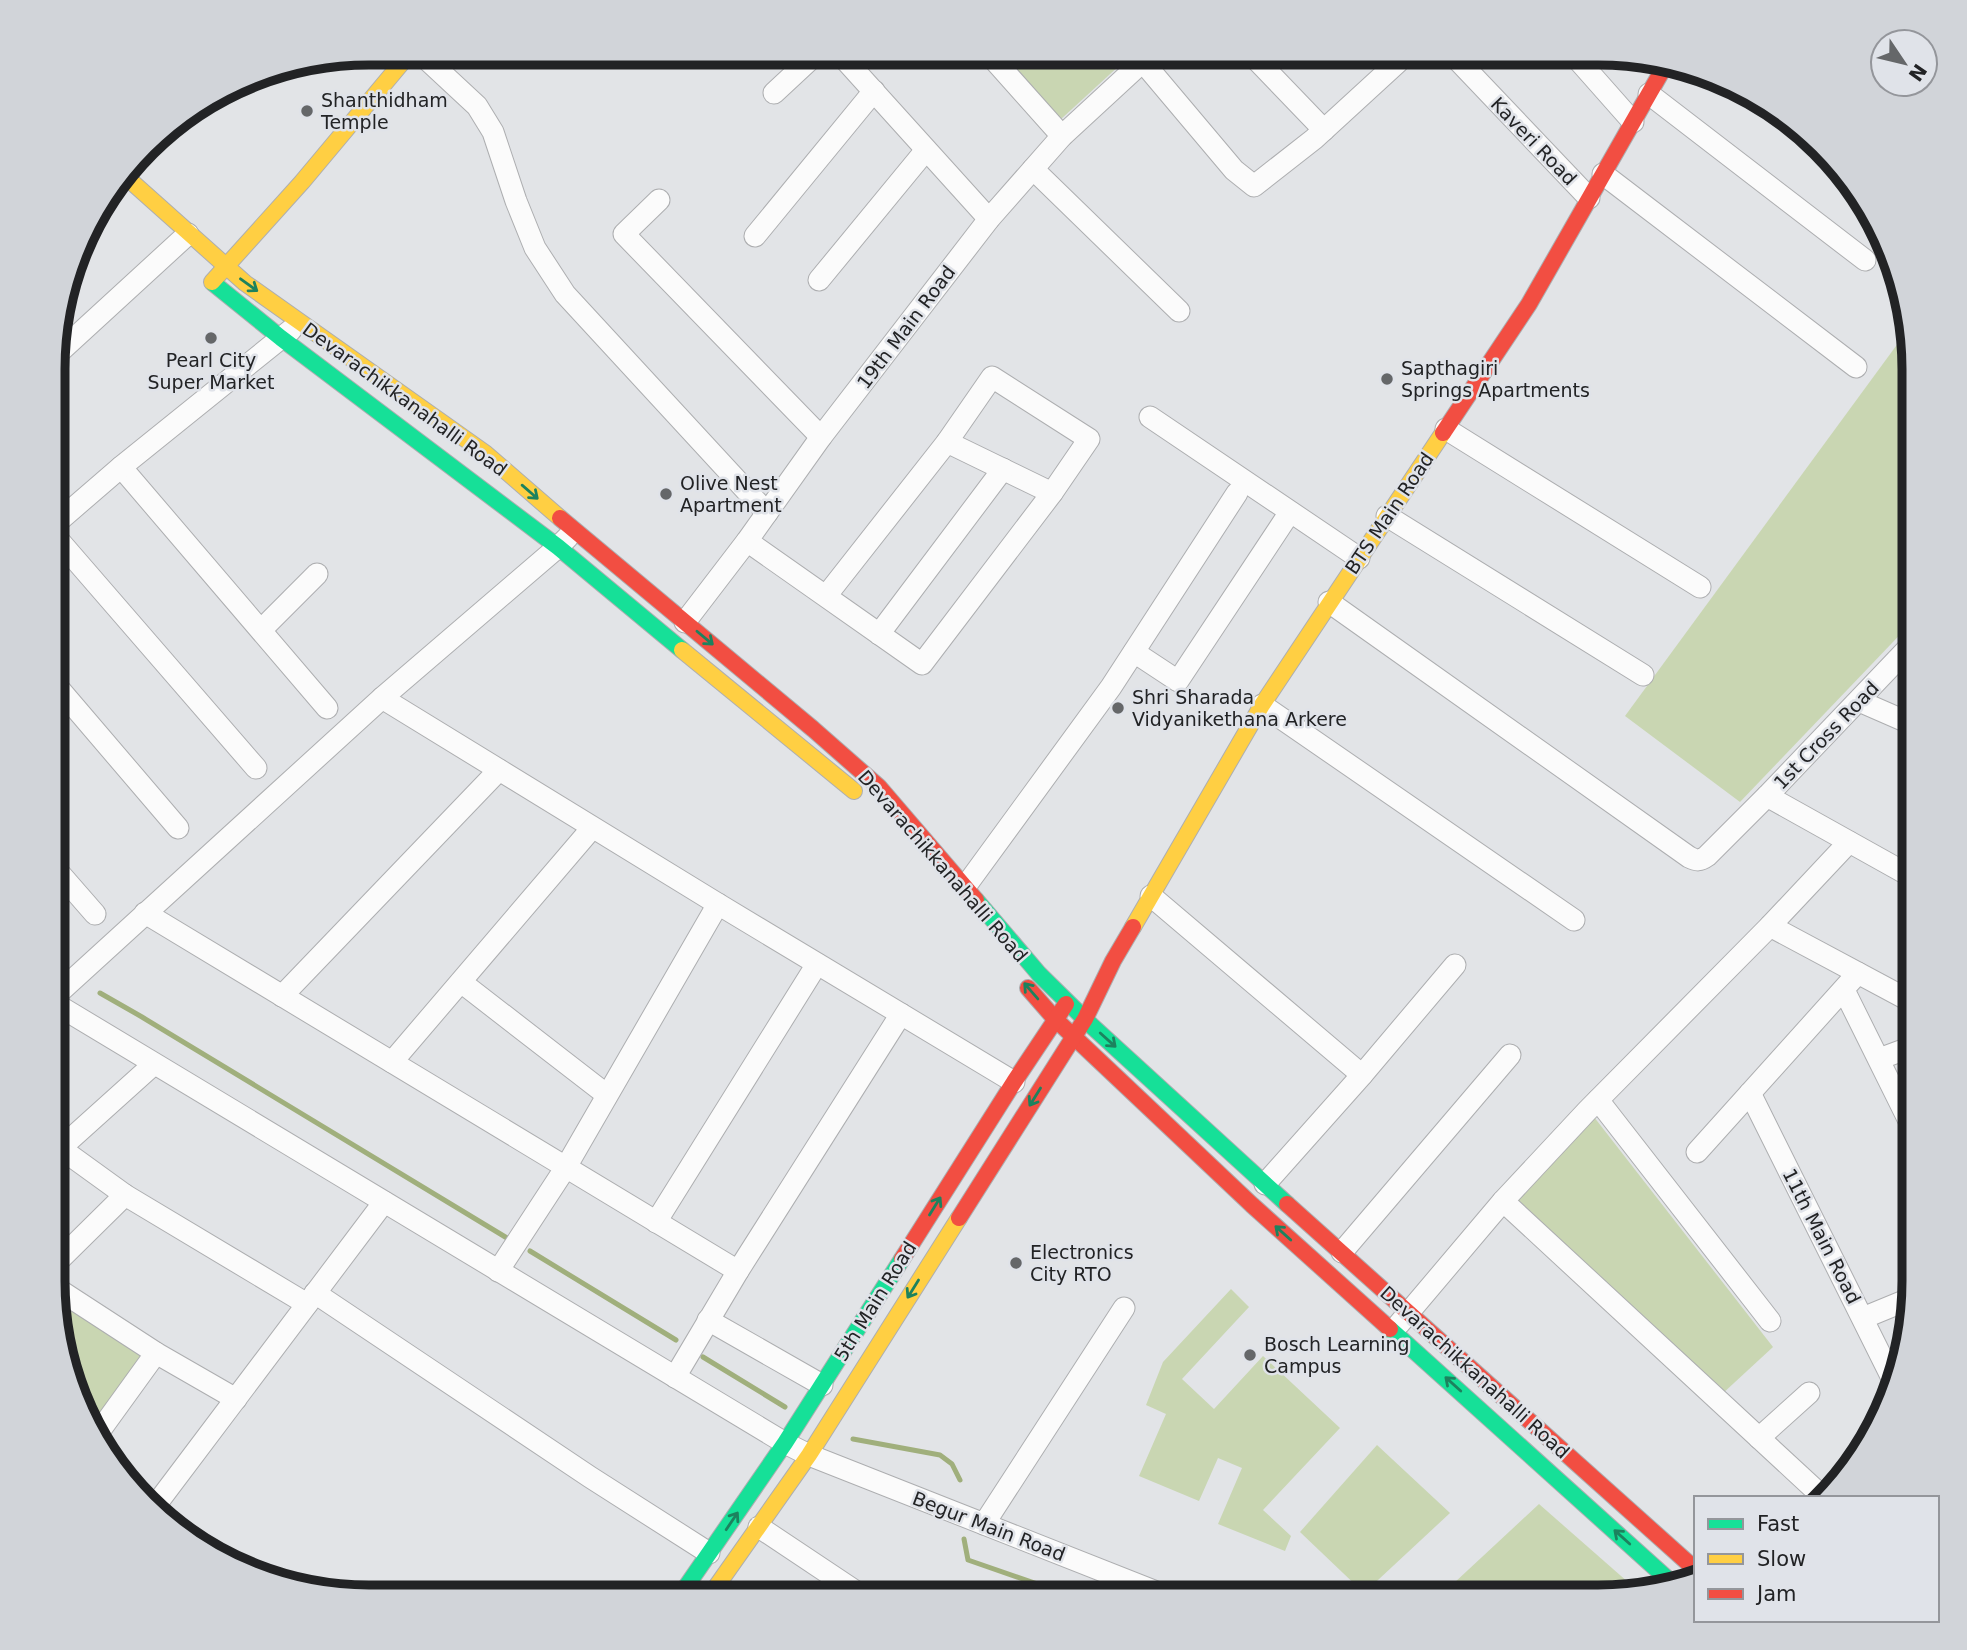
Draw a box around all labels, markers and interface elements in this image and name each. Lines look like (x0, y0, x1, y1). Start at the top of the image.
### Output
north arrow (1869, 28, 1939, 98)
text: N (1904, 60, 1931, 86)
place label: Shanthidham Temple (320, 89, 448, 133)
street label: Kaveri Road (1487, 93, 1581, 189)
marker: Shanthidham Temple (299, 103, 315, 119)
street label: 19th Main Road (852, 261, 960, 393)
one-way arrow (239, 278, 257, 293)
street label: Devarachikkanahalli Road (299, 318, 511, 480)
marker: Pearl City Super Market (203, 330, 219, 346)
place label: Pearl City Super Market (147, 349, 275, 393)
place label: Sapthagiri Springs Apartments (1401, 357, 1590, 401)
marker: Sapthagiri Springs Apartments (1379, 371, 1395, 387)
street label: BTS Main Road (1340, 448, 1438, 578)
place label: Olive Nest Apartment (680, 472, 782, 516)
one-way arrow (521, 484, 539, 500)
marker: Olive Nest Apartment (658, 486, 674, 502)
one-way arrow (695, 631, 713, 646)
street label: 1st Cross Road (1769, 677, 1883, 793)
place label: Shri Sharada Vidyanikethana Arkere (1132, 686, 1347, 730)
marker: Shri Sharada Vidyanikethana Arkere (1110, 700, 1126, 716)
street label: Devarachikkanahalli Road (854, 766, 1032, 966)
one-way arrow (1023, 982, 1039, 1000)
one-way arrow (1099, 1032, 1117, 1048)
one-way arrow (1027, 1086, 1041, 1106)
street label: 11th Main Road (1778, 1165, 1866, 1307)
one-way arrow (928, 1197, 942, 1216)
one-way arrow (1275, 1224, 1292, 1241)
street label: 5th Main Road (829, 1237, 921, 1365)
place label: Electronics City RTO (1030, 1241, 1134, 1285)
marker: Electronics City RTO (1008, 1255, 1024, 1271)
one-way arrow (906, 1278, 920, 1298)
street label: Devarachikkanahalli Road (1376, 1281, 1574, 1463)
place label: Bosch Learning Campus (1264, 1333, 1410, 1377)
marker: Bosch Learning Campus (1242, 1347, 1258, 1363)
one-way arrow (1444, 1376, 1462, 1392)
street label: Begur Main Road (910, 1487, 1068, 1565)
legend (1694, 1496, 1939, 1622)
one-way arrow (725, 1511, 739, 1531)
text: Fast (1757, 1512, 1799, 1536)
one-way arrow (1613, 1529, 1631, 1545)
text: Slow (1757, 1547, 1806, 1571)
text: Jam (1755, 1582, 1797, 1606)

